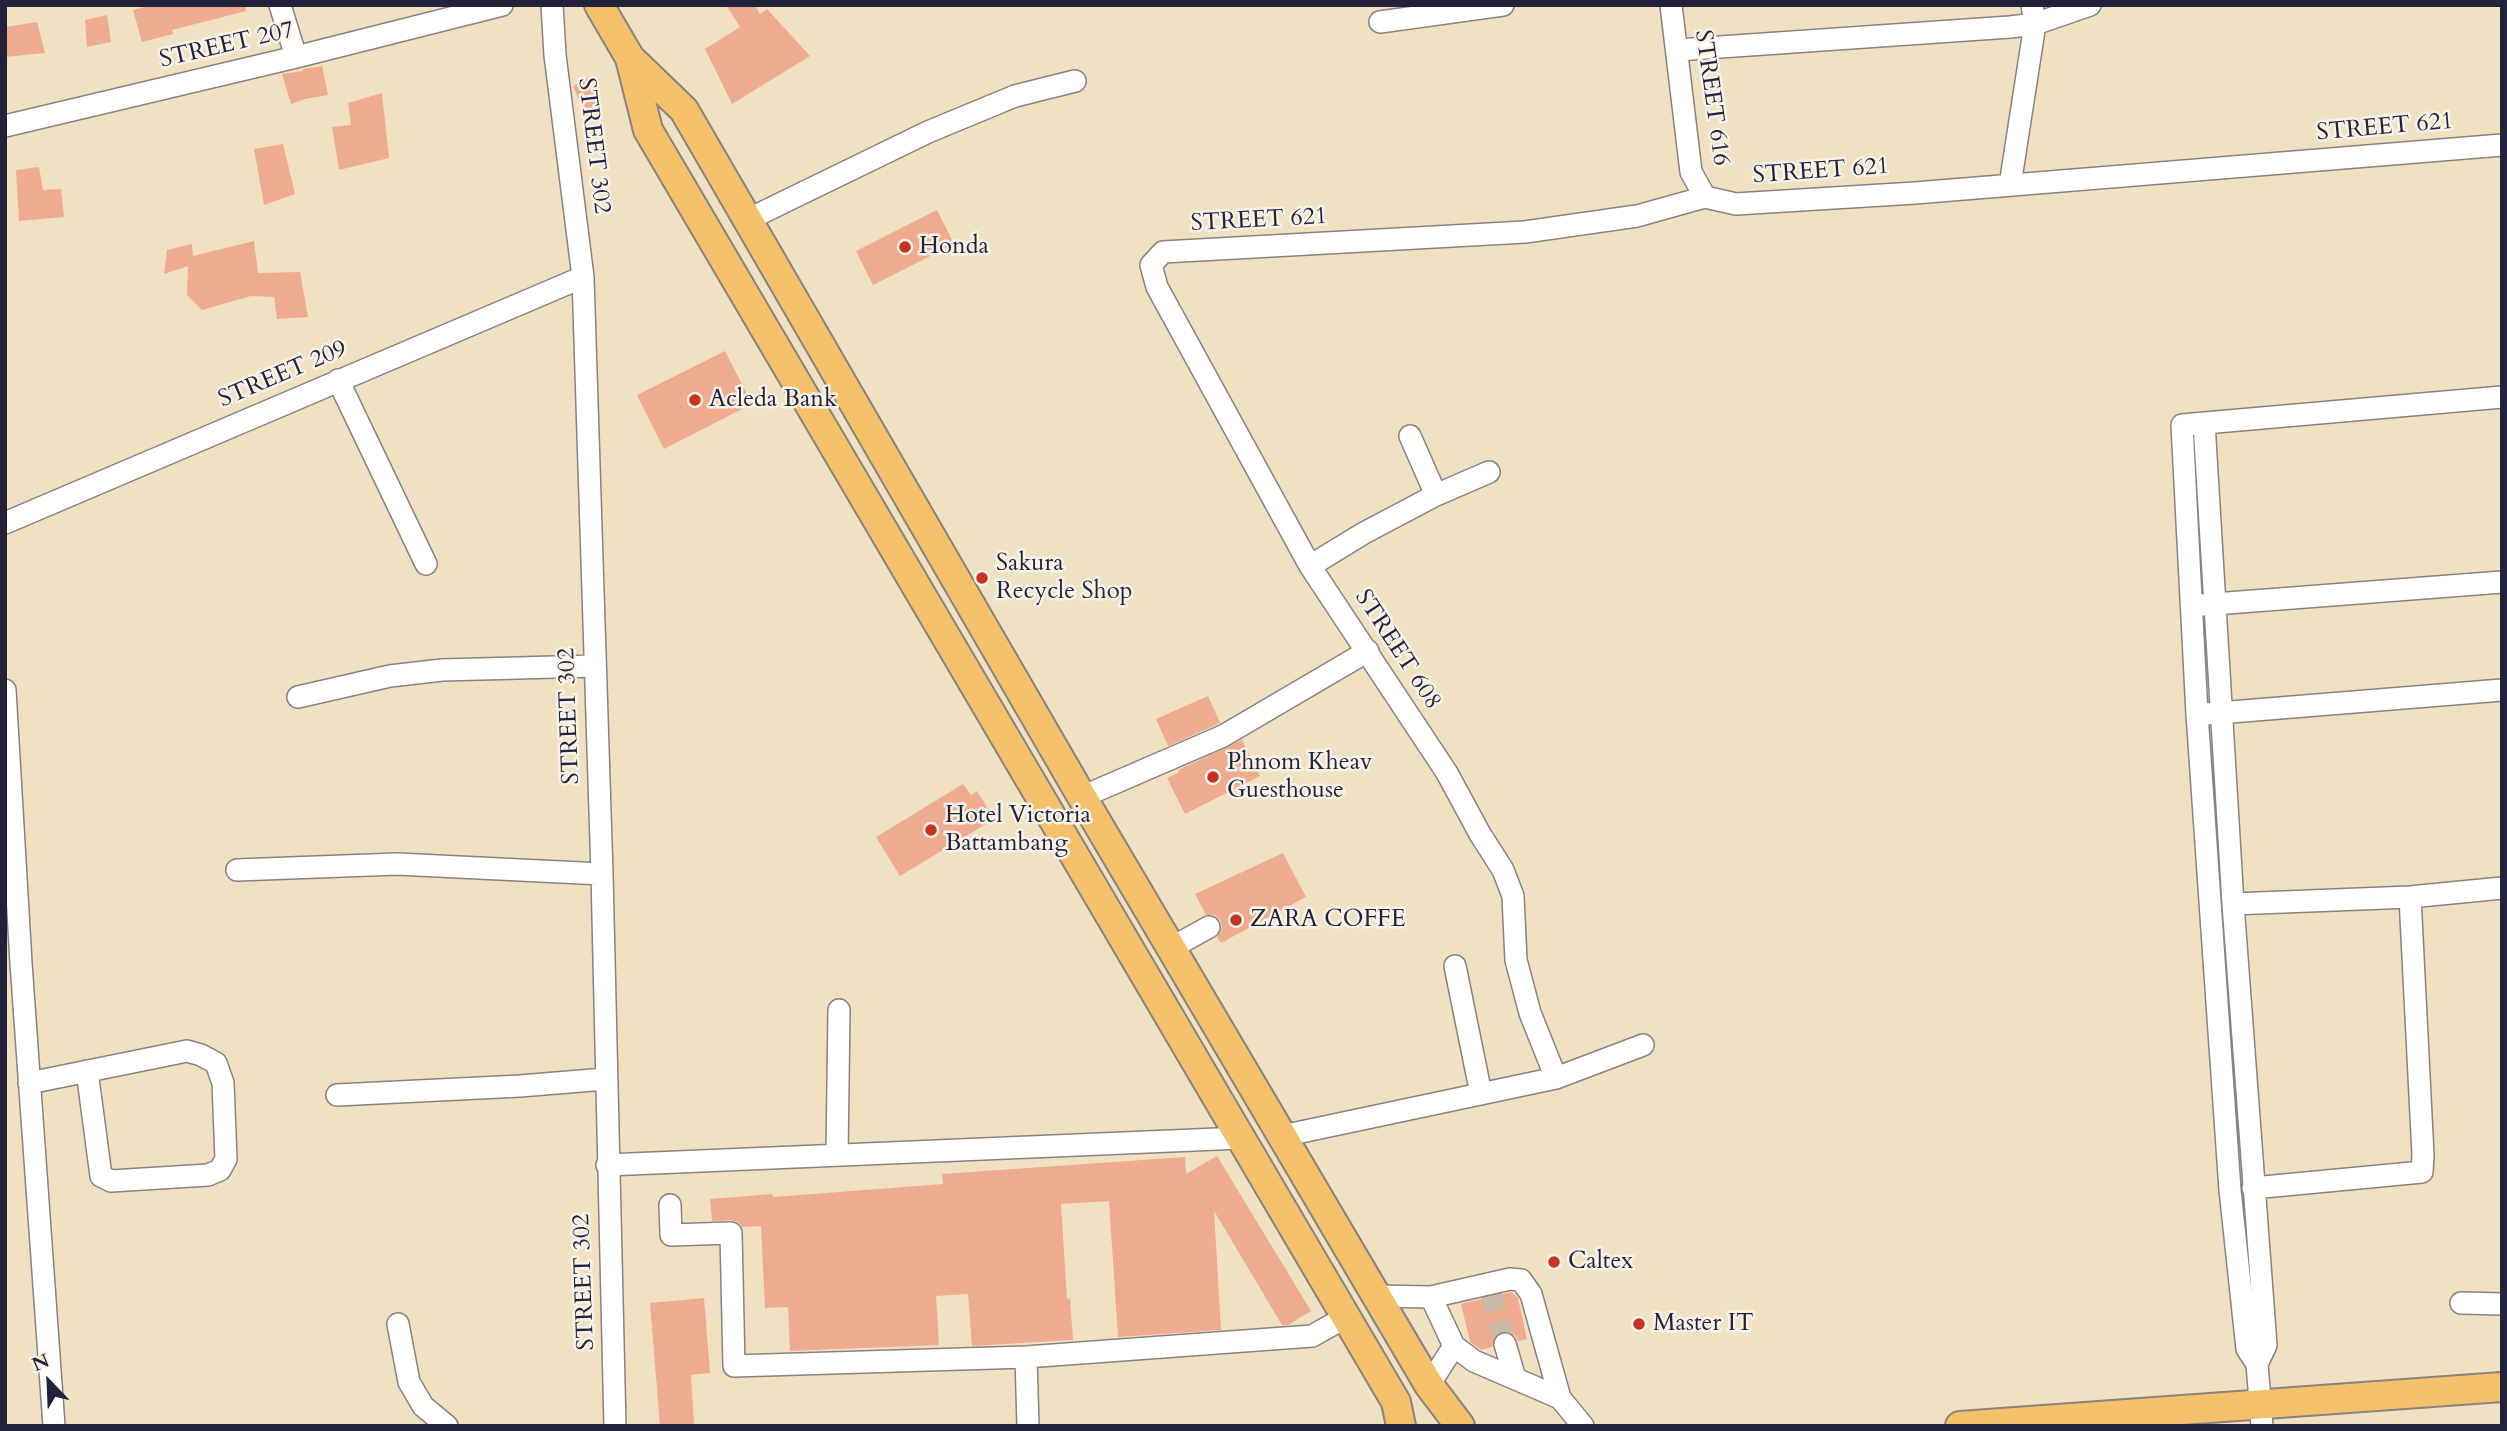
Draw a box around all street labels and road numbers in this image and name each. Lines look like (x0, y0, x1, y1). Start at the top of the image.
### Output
street label: STREET 207 (157, 17, 297, 75)
street label: STREET 616 (1687, 28, 1735, 168)
street label: STREET 302 (570, 76, 616, 216)
street label: STREET 621 (2316, 108, 2454, 148)
street label: STREET 621 (1752, 153, 1890, 191)
street label: STREET 621 (1190, 203, 1328, 239)
street label: STREET 209 (214, 335, 352, 415)
street label: STREET 608 (1348, 585, 1446, 715)
street label: STREET 302 (553, 647, 587, 785)
street label: STREET 302 (568, 1213, 602, 1351)

